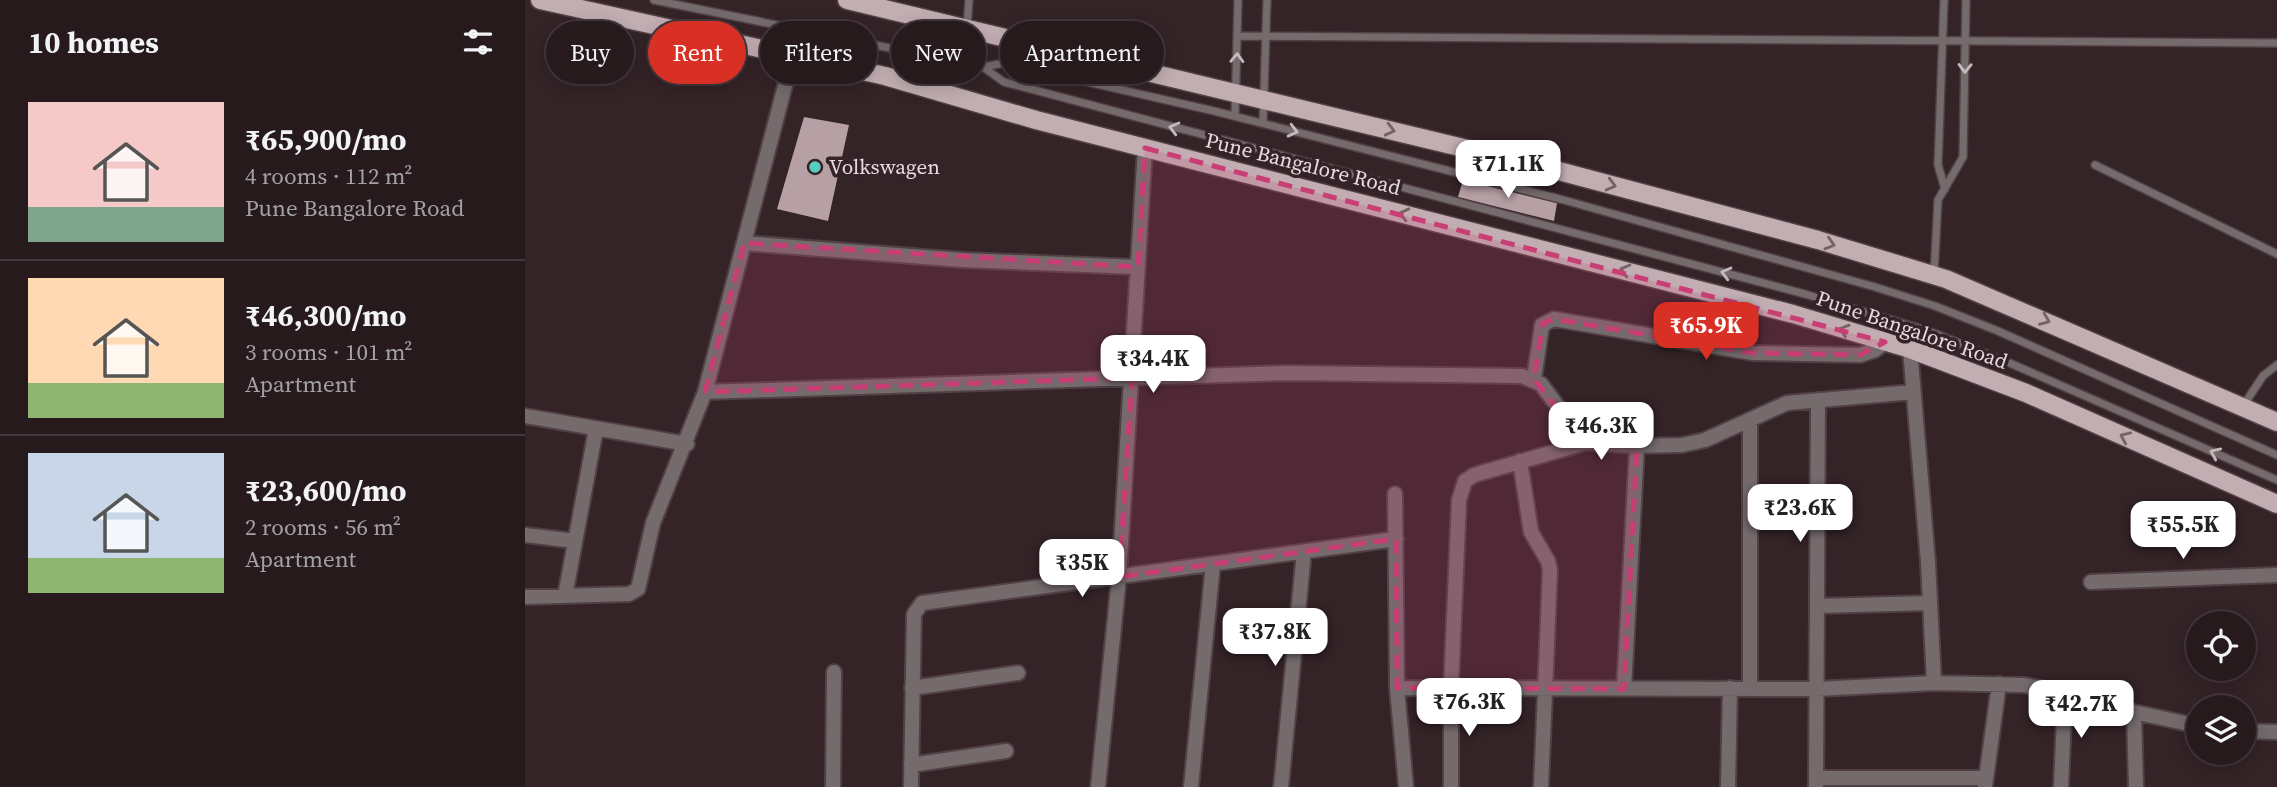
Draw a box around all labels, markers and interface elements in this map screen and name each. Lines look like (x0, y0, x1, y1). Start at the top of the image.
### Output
chip: Buy (546, 21, 634, 84)
chip: Rent (648, 21, 746, 84)
chip: Filters (760, 21, 877, 84)
chip: New (891, 21, 986, 84)
chip: Apartment (1000, 21, 1164, 84)
text: 10 homes (28, 22, 159, 63)
icon: filters (459, 23, 497, 61)
one-way arrow (1229, 52, 1244, 63)
one-way arrow (1957, 63, 1973, 74)
text: ₹65,900/mo (245, 119, 407, 160)
one-way arrow (1168, 122, 1180, 137)
one-way arrow (1384, 122, 1396, 136)
one-way arrow (1287, 123, 1299, 137)
street label: Pune Bangalore Road (1202, 125, 1404, 202)
icon: home (84, 130, 168, 214)
pin: ₹71.1K (1451, 140, 1565, 200)
text: ₹71.1K (1472, 147, 1544, 179)
place label: Volkswagen (829, 152, 940, 181)
marker: Volkswagen (807, 159, 823, 175)
text: 4 rooms · 112 m² (245, 160, 412, 192)
one-way arrow (1605, 177, 1617, 191)
text: Pune Bangalore Road (245, 192, 464, 224)
one-way arrow (1398, 208, 1410, 222)
one-way arrow (1824, 236, 1836, 251)
one-way arrow (1619, 264, 1631, 279)
one-way arrow (1720, 267, 1732, 281)
street label: Pune Bangalore Road (1813, 283, 2012, 376)
text: ₹46,300/mo (245, 295, 407, 336)
pin: ₹65.9K (1649, 302, 1763, 362)
icon: home (84, 306, 168, 390)
text: ₹65.9K (1670, 309, 1742, 341)
one-way arrow (2037, 312, 2050, 326)
one-way arrow (1838, 323, 1850, 338)
text: 3 rooms · 101 m² (245, 336, 412, 368)
pin: ₹34.4K (1096, 336, 1210, 395)
text: ₹34.4K (1117, 342, 1189, 374)
text: Apartment (245, 368, 356, 400)
pin: ₹46.3K (1544, 402, 1658, 462)
text: ₹46.3K (1565, 409, 1637, 441)
one-way arrow (2120, 431, 2132, 445)
one-way arrow (2209, 447, 2222, 461)
text: ₹23,600/mo (245, 470, 407, 511)
icon: home (84, 481, 168, 565)
pin: ₹23.6K (1743, 484, 1857, 544)
text: ₹23.6K (1764, 491, 1836, 523)
pin: ₹55.5K (2126, 502, 2240, 561)
text: ₹55.5K (2147, 508, 2219, 540)
text: 2 rooms · 56 m² (245, 511, 401, 543)
pin: ₹35K (1041, 540, 1123, 599)
text: Apartment (245, 543, 356, 575)
text: ₹35K (1055, 546, 1109, 578)
pin: ₹37.8K (1218, 608, 1332, 668)
map controls (2186, 611, 2256, 765)
button: locate (2186, 611, 2256, 681)
text: ₹37.8K (1239, 615, 1311, 647)
pin: ₹76.3K (1412, 678, 1526, 738)
pin: ₹42.7K (2024, 680, 2138, 740)
text: ₹76.3K (1433, 685, 1505, 717)
text: ₹42.7K (2045, 687, 2117, 719)
button: layers (2186, 695, 2256, 765)

